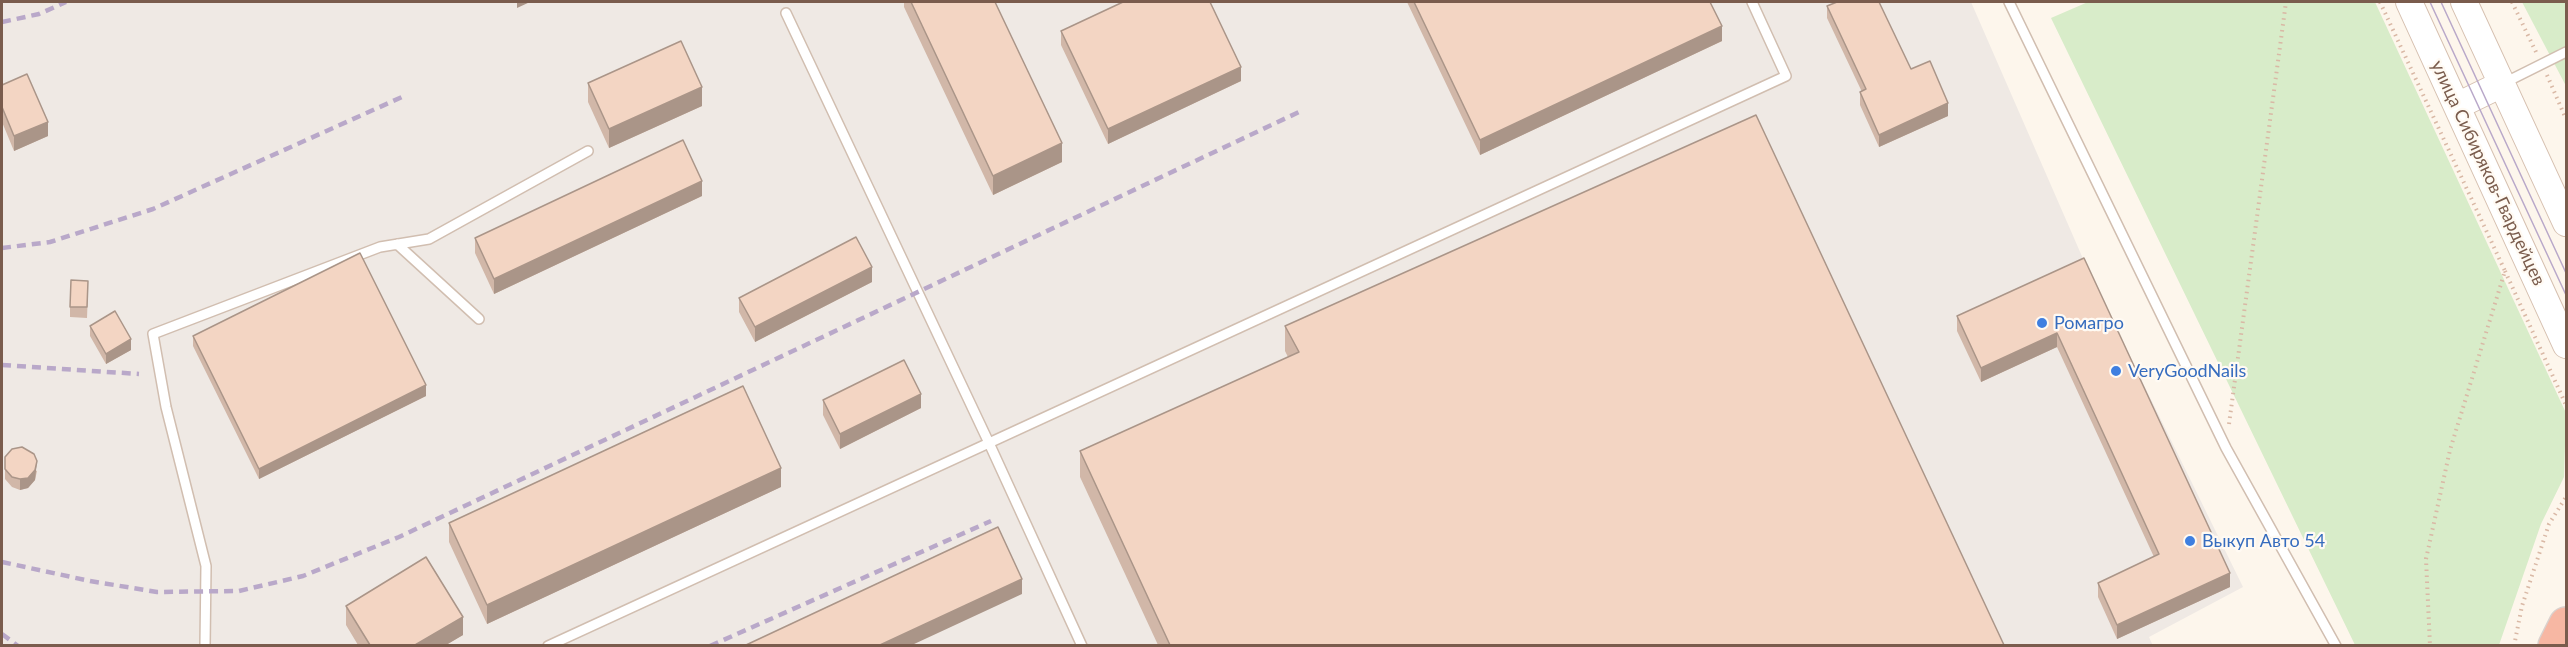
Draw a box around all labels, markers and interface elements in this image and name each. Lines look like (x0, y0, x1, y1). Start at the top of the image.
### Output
street label: улица Сибиряков-Гвардейцев (2426, 57, 2550, 289)
place label: Ромагро (2054, 312, 2124, 334)
marker: Ромагро (2035, 316, 2049, 330)
place label: VeryGoodNails (2128, 360, 2246, 382)
marker: VeryGoodNails (2109, 364, 2123, 378)
place label: Выкуп Авто 54 (2202, 530, 2325, 552)
marker: Выкуп Авто 54 (2183, 534, 2197, 548)

